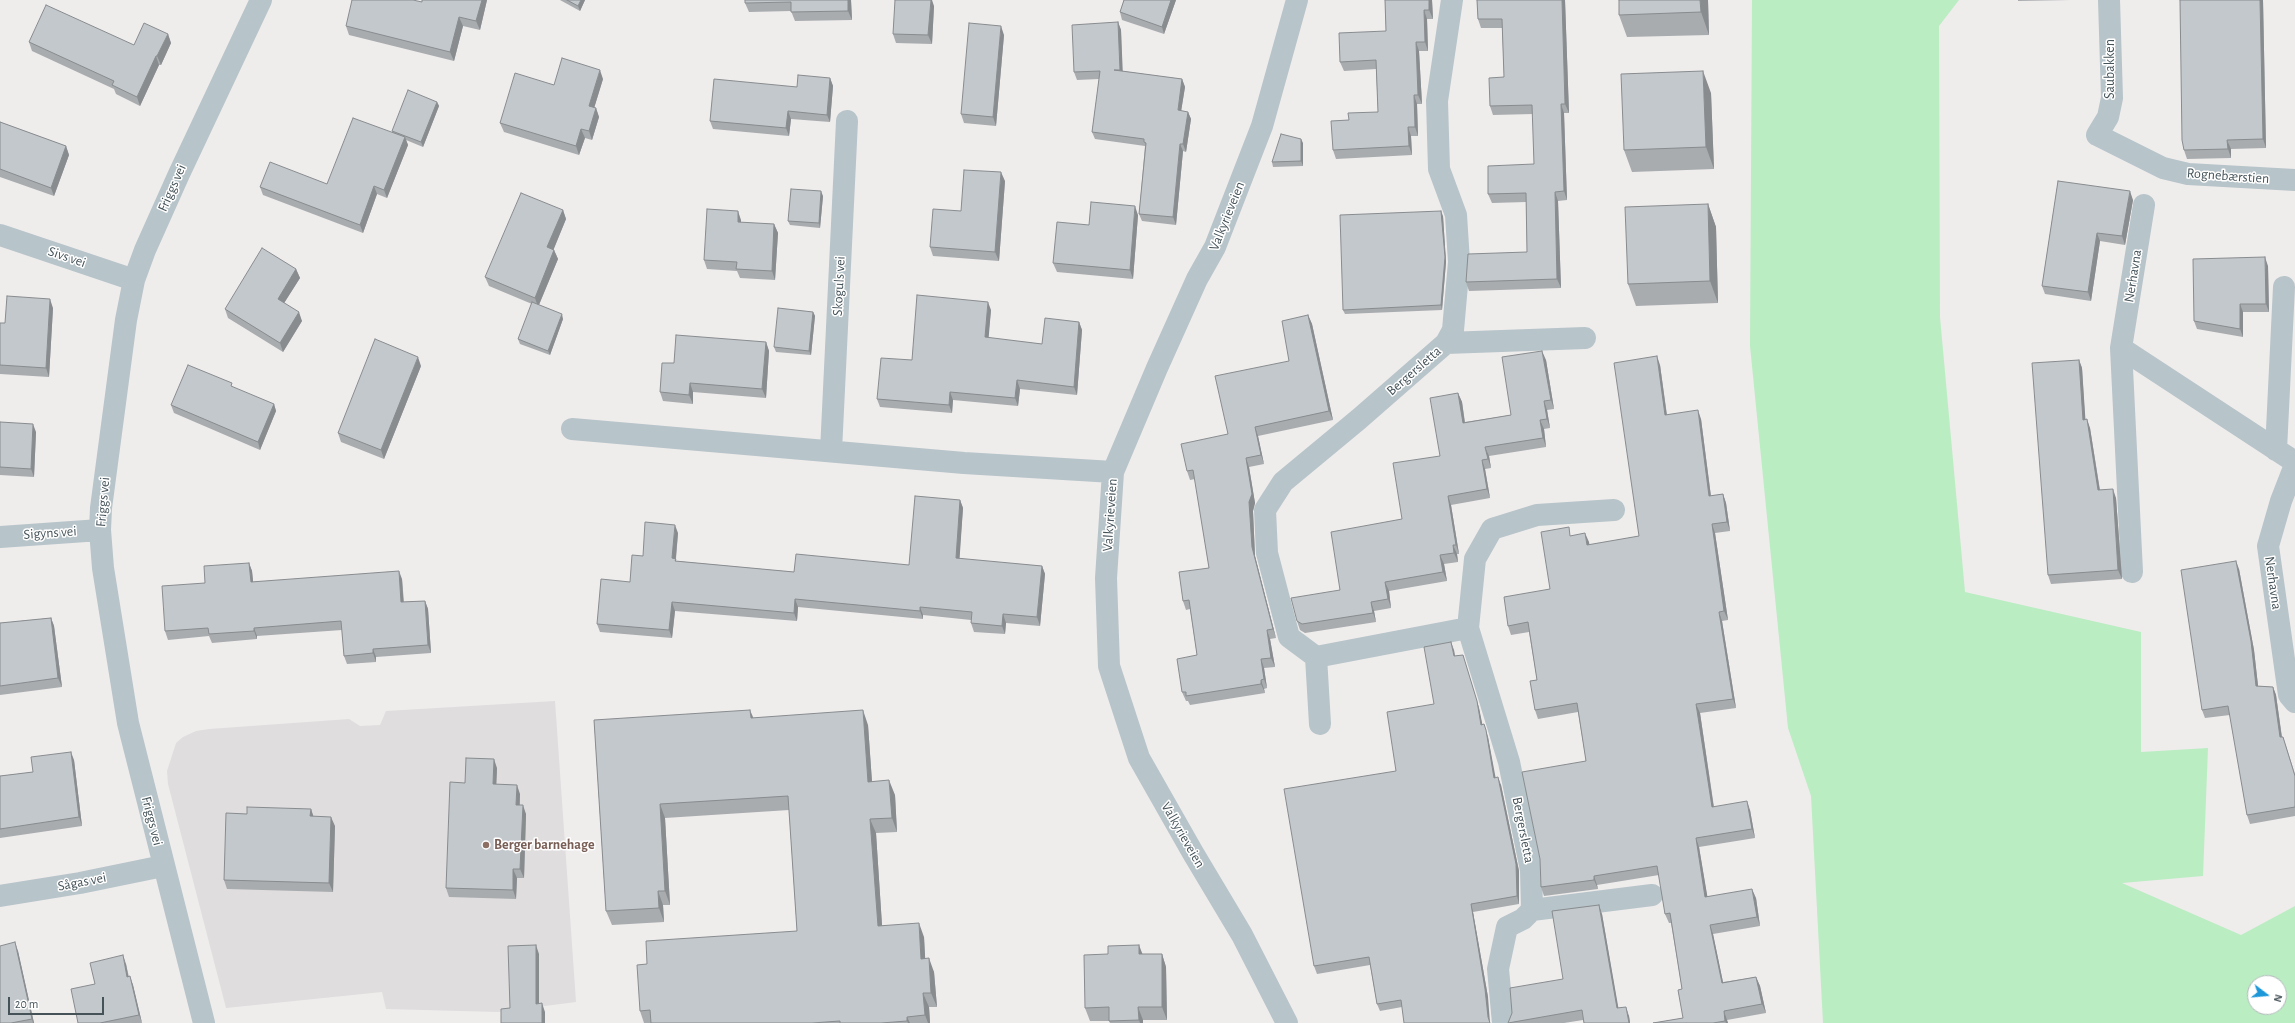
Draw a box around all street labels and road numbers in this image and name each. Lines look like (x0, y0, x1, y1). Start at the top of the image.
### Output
street label: Saubakken (2102, 39, 2118, 99)
street label: Friggs vei (154, 162, 190, 214)
street label: Rognebærstien (2186, 165, 2270, 187)
street label: Valkyrieveien (1206, 179, 1248, 253)
street label: Sivs vei (46, 243, 88, 271)
street label: Nerhavna (2121, 248, 2145, 304)
street label: Skoguls vei (829, 256, 849, 316)
street label: Bergersletta (1383, 343, 1445, 399)
street label: Friggs vei (92, 476, 114, 528)
street label: Valkyrieveien (1099, 478, 1121, 552)
street label: Sigyns vei (23, 523, 77, 543)
street label: Nerhavna (2261, 555, 2285, 611)
street label: Friggs vei (138, 795, 166, 847)
street label: Bergersletta (1508, 796, 1538, 864)
street label: Valkyrieveien (1157, 799, 1209, 871)
street label: Sågas vei (56, 869, 108, 895)

